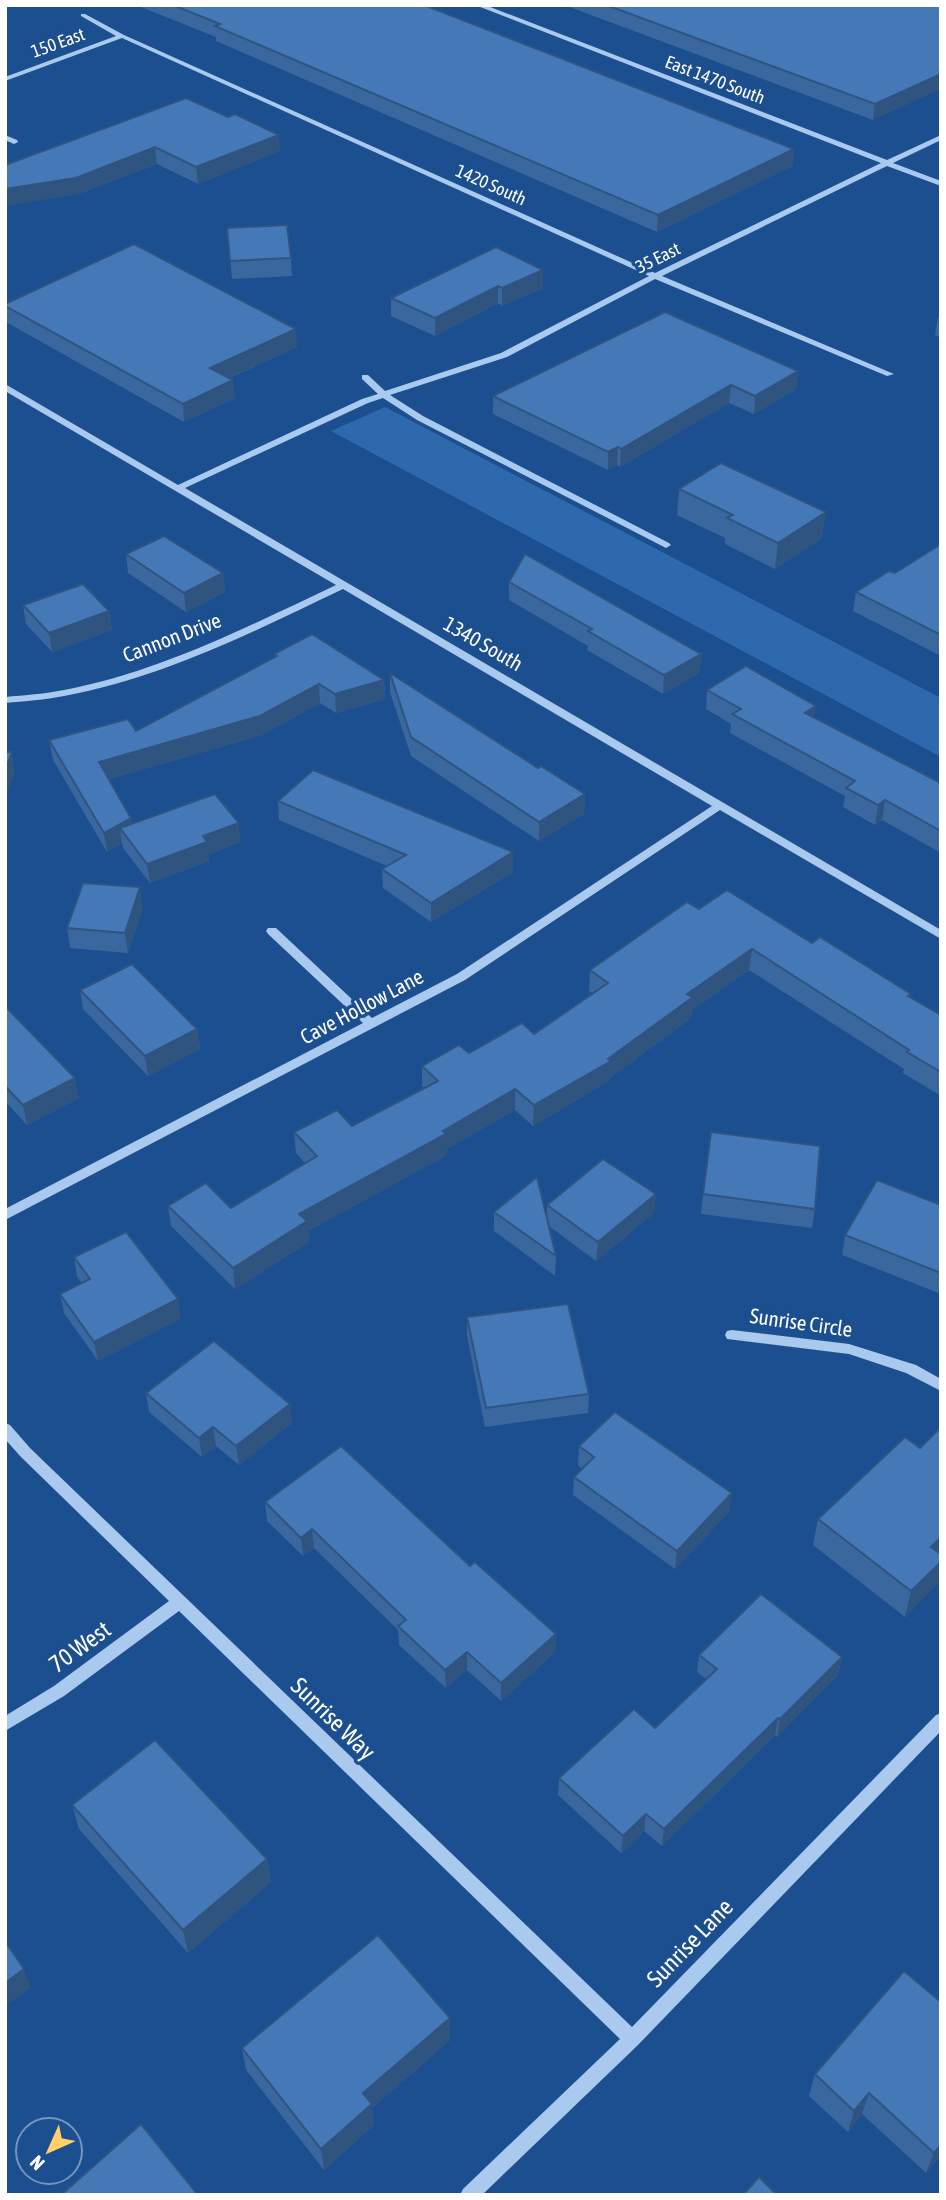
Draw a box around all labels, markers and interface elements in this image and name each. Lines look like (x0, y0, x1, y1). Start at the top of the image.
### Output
street label: 150 East (28, 23, 87, 62)
street label: East 1470 South (662, 51, 768, 108)
street label: 1420 South (453, 160, 530, 209)
street label: 35 East (632, 238, 683, 277)
street label: Cannon Drive (119, 607, 224, 667)
street label: 1340 South (440, 611, 527, 675)
street label: Cave Hollow Lane (296, 964, 427, 1049)
street label: Sunrise Circle (748, 1303, 854, 1341)
street label: 70 West (44, 1615, 116, 1678)
street label: Sunrise Way (286, 1672, 381, 1765)
street label: Sunrise Lane (641, 1893, 738, 1992)
north arrow (14, 2116, 84, 2186)
text: N (25, 2151, 49, 2175)

